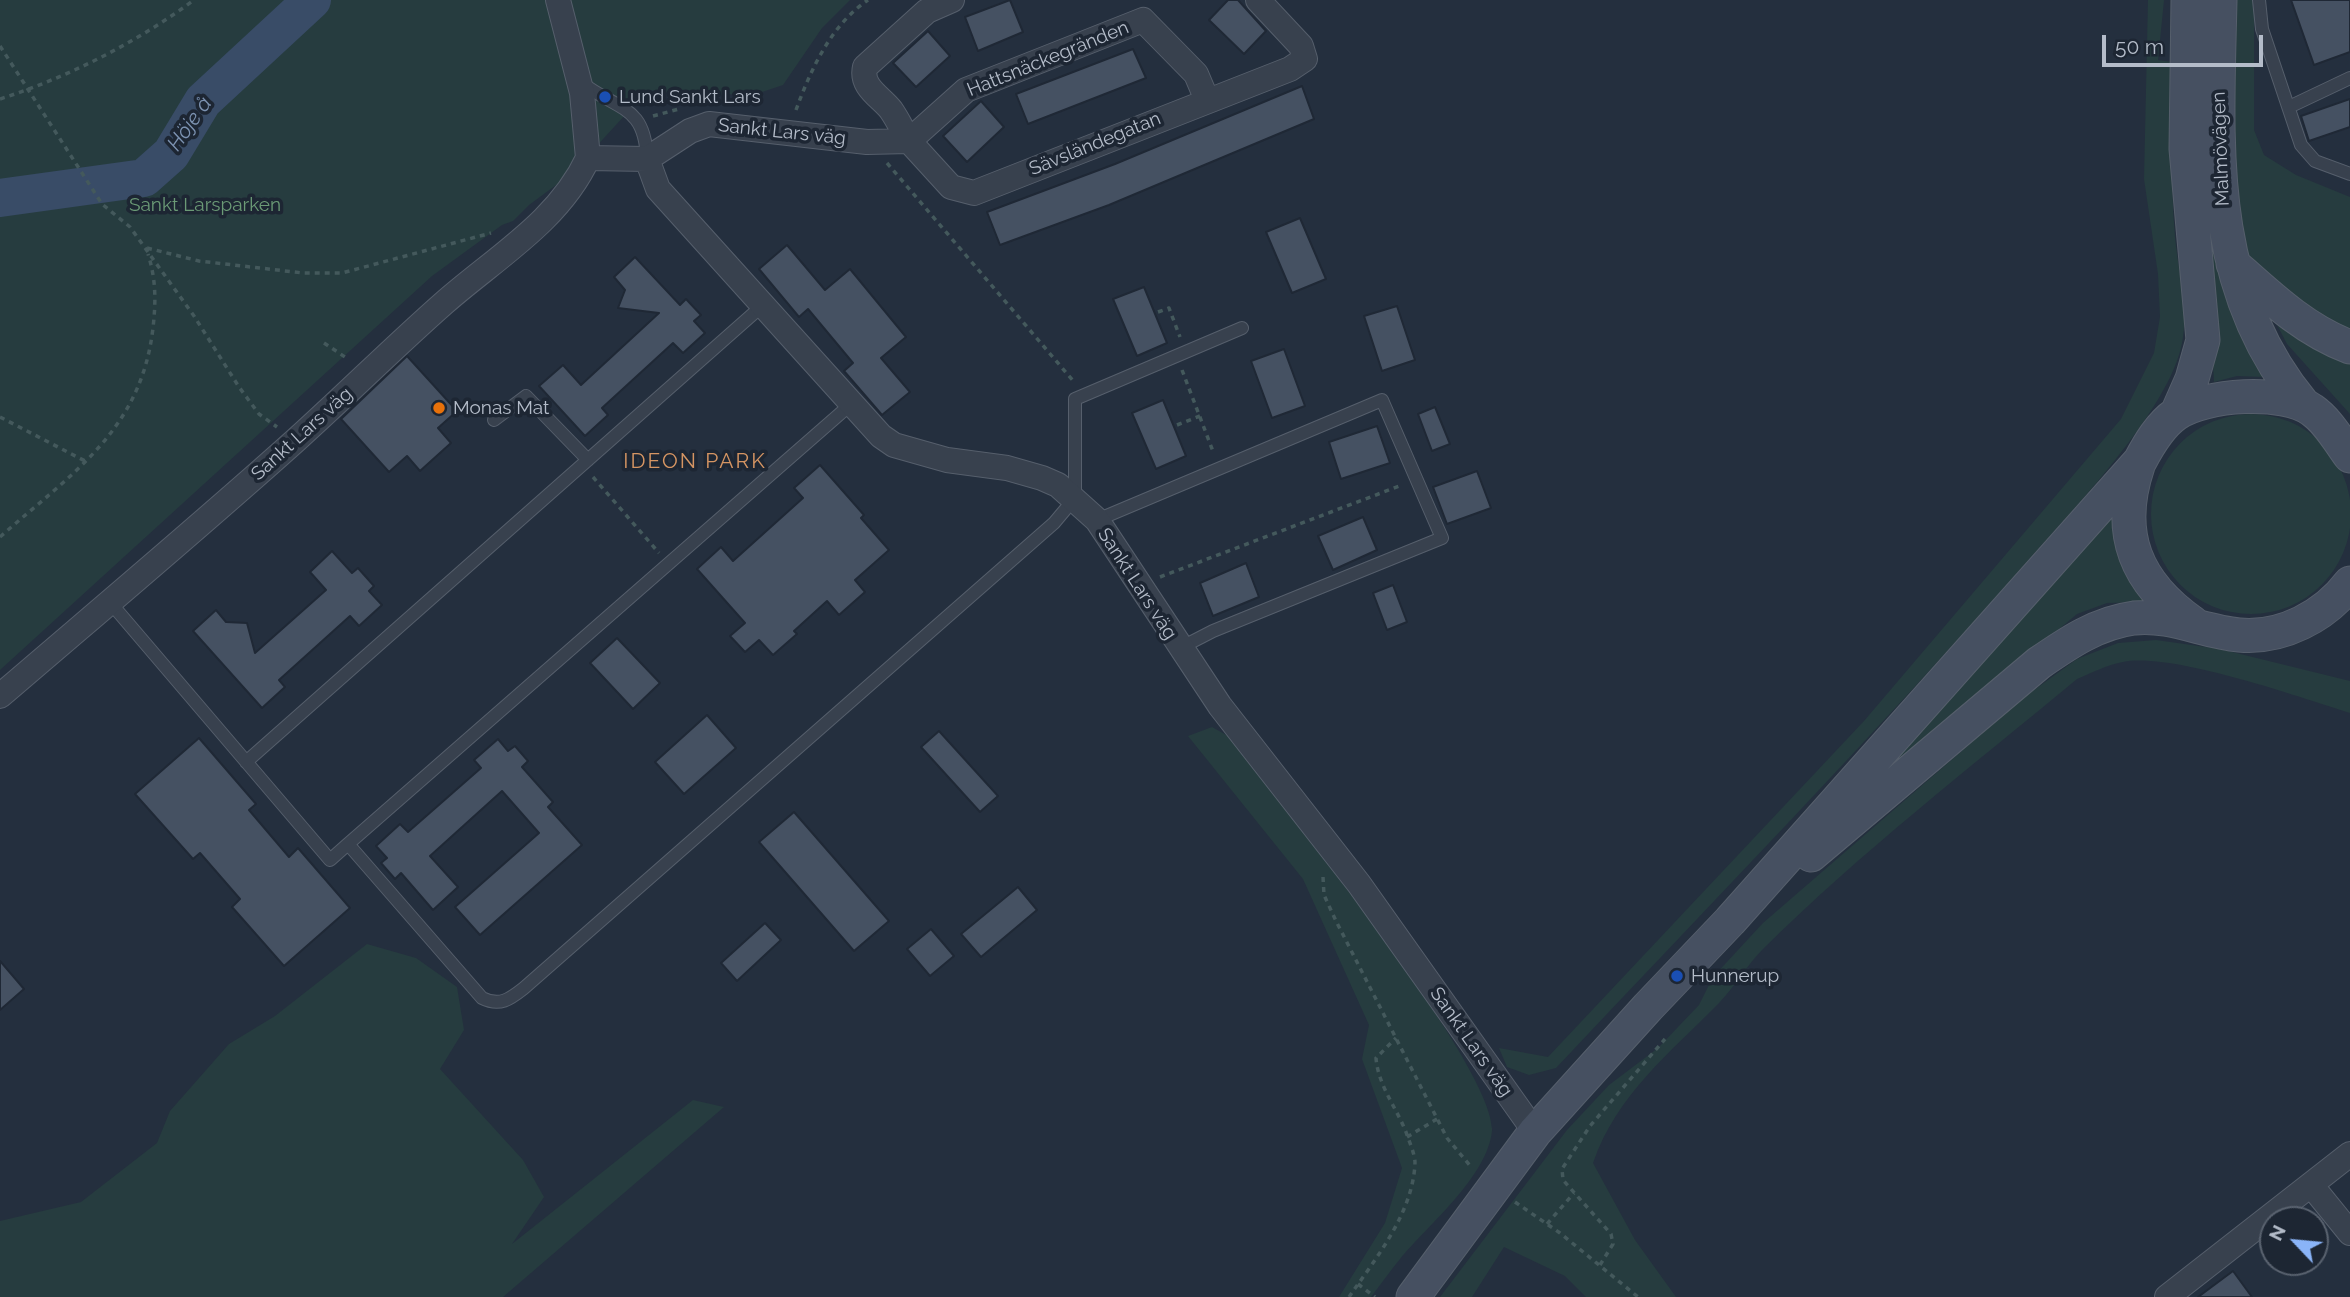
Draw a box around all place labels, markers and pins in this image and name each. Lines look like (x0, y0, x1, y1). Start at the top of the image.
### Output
place label: Lund Sankt Lars (619, 86, 761, 108)
marker: Lund Sankt Lars (597, 89, 613, 105)
place label: Monas Mat (453, 397, 549, 419)
marker: Monas Mat (431, 400, 447, 416)
place label: Hunnerup (1691, 965, 1779, 987)
marker: Hunnerup (1669, 968, 1685, 984)

